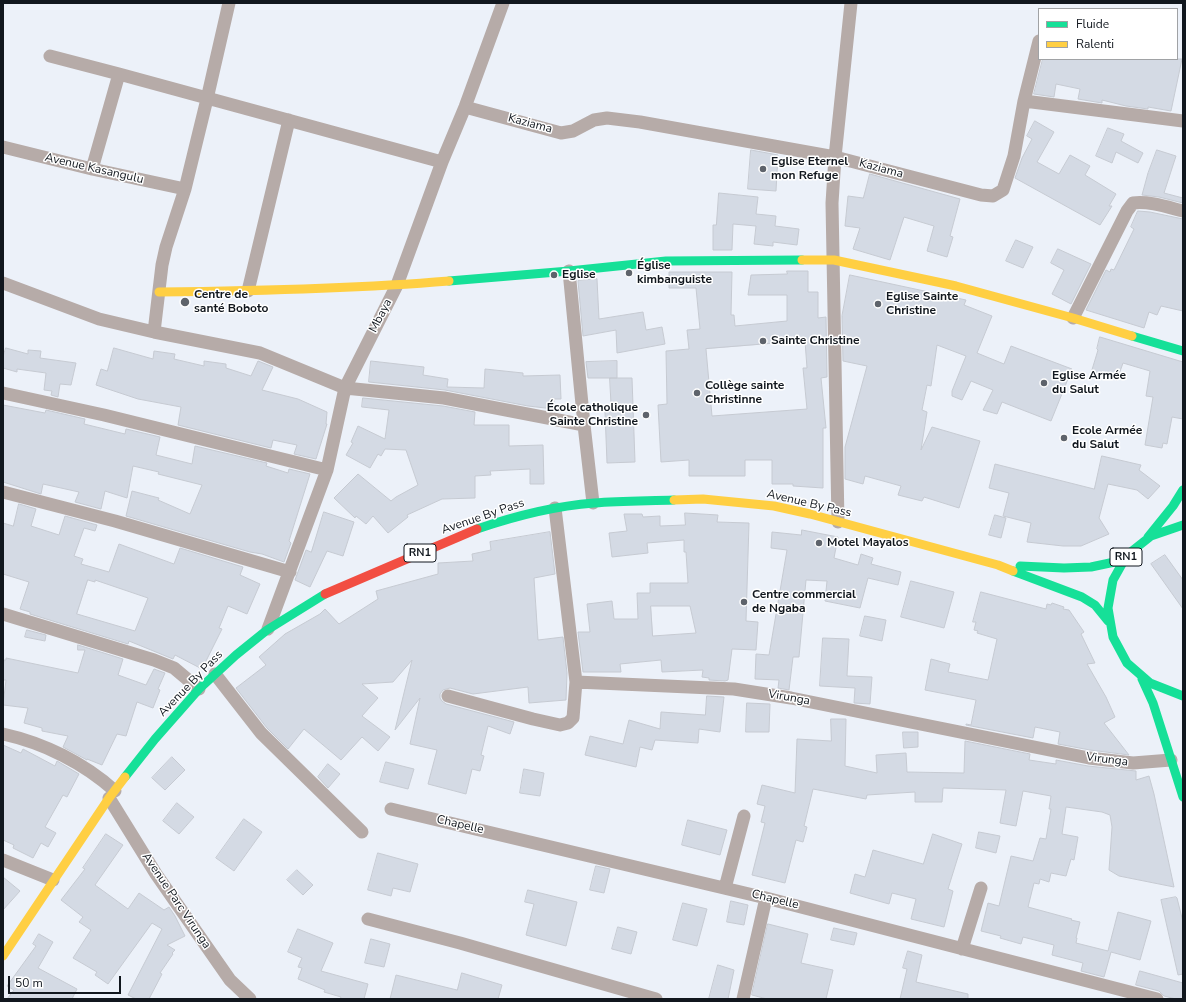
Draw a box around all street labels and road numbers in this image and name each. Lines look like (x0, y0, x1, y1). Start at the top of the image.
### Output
street label: Kaziama (506, 111, 554, 137)
street label: Avenue Kasangulu (43, 151, 145, 187)
street label: Kaziama (857, 156, 905, 182)
street label: Mbaya (366, 297, 396, 335)
street label: Avenue By Pass (765, 487, 853, 521)
street label: Avenue By Pass (440, 496, 526, 538)
road number: RN1 (404, 544, 436, 562)
road number: RN1 (1110, 548, 1142, 566)
street label: Avenue By Pass (156, 648, 226, 720)
street label: Virunga (767, 687, 811, 709)
street label: Virunga (1085, 750, 1129, 770)
street label: Chapelle (435, 813, 485, 837)
street label: Avenue Parc Virunga (139, 850, 213, 952)
street label: Chapelle (750, 887, 800, 913)

